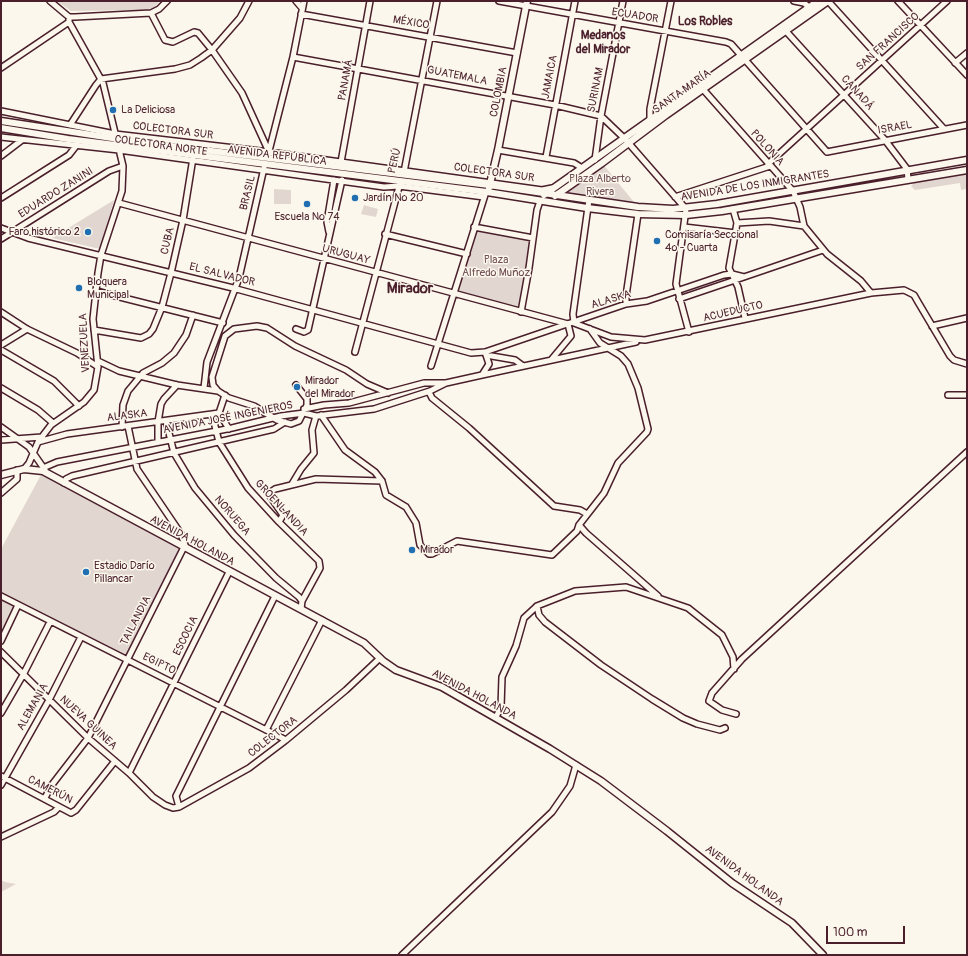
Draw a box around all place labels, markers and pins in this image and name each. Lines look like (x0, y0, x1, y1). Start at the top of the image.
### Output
place label: La Deliciosa (121, 103, 175, 117)
marker: La Deliciosa (108, 105, 118, 115)
place label: Jardín Nº 20 (363, 191, 424, 205)
marker: Jardín Nº 20 (350, 193, 360, 203)
marker: Escuela Nº 74 (302, 199, 312, 209)
place label: Escuela Nº 74 (274, 210, 340, 224)
place label: Faro histórico 2 (8, 225, 80, 239)
marker: Faro histórico 2 (83, 227, 93, 237)
place label: Comisaría Seccional 4º - Cuarta (665, 228, 758, 254)
marker: Comisaría Seccional 4º - Cuarta (652, 236, 662, 246)
place label: Bloquera Municipal (87, 275, 129, 301)
marker: Bloquera Municipal (74, 283, 84, 293)
place label: Mirador del Mirador (305, 374, 355, 400)
marker: Mirador del Mirador (292, 382, 302, 392)
place label: Mirador (420, 543, 454, 557)
marker: Mirador (407, 545, 417, 555)
place label: Estadio Darío Pillancar (94, 559, 155, 585)
marker: Estadio Darío Pillancar (81, 567, 91, 577)

